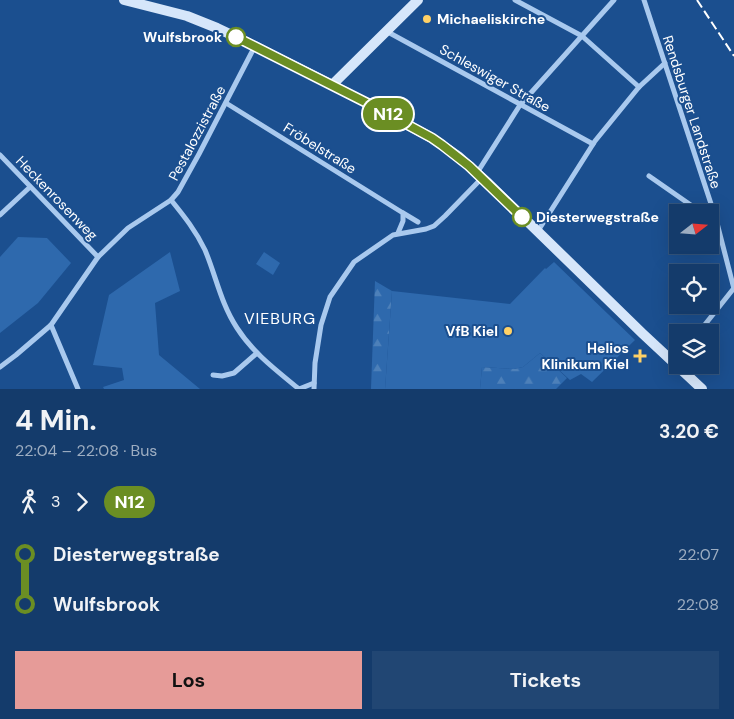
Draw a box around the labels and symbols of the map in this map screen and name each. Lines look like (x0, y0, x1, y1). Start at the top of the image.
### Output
place label: Michaeliskirche (437, 10, 545, 28)
marker: Michaeliskirche (421, 13, 433, 25)
marker: Wulfsbrook (226, 27, 246, 47)
place label: Wulfsbrook (143, 28, 222, 46)
street label: Rendsburger Landstraße (659, 33, 725, 191)
street label: Schleswiger Straße (436, 40, 554, 116)
street label: Pestalozzistraße (164, 82, 230, 184)
line badge: N12 (359, 98, 417, 130)
street label: Fröbelstraße (280, 118, 360, 178)
street label: Heckenrosenweg (12, 152, 102, 244)
north arrow (669, 204, 719, 254)
marker: Diesterwegstraße (512, 207, 532, 227)
place label: Diesterwegstraße (536, 208, 659, 226)
district label: VIEBURG (244, 308, 316, 329)
place label: VfB Kiel (446, 322, 498, 340)
marker: VfB Kiel (502, 325, 514, 337)
place label: Helios Klinikum Kiel (541, 339, 629, 373)
marker: Helios Klinikum Kiel (633, 349, 647, 363)

